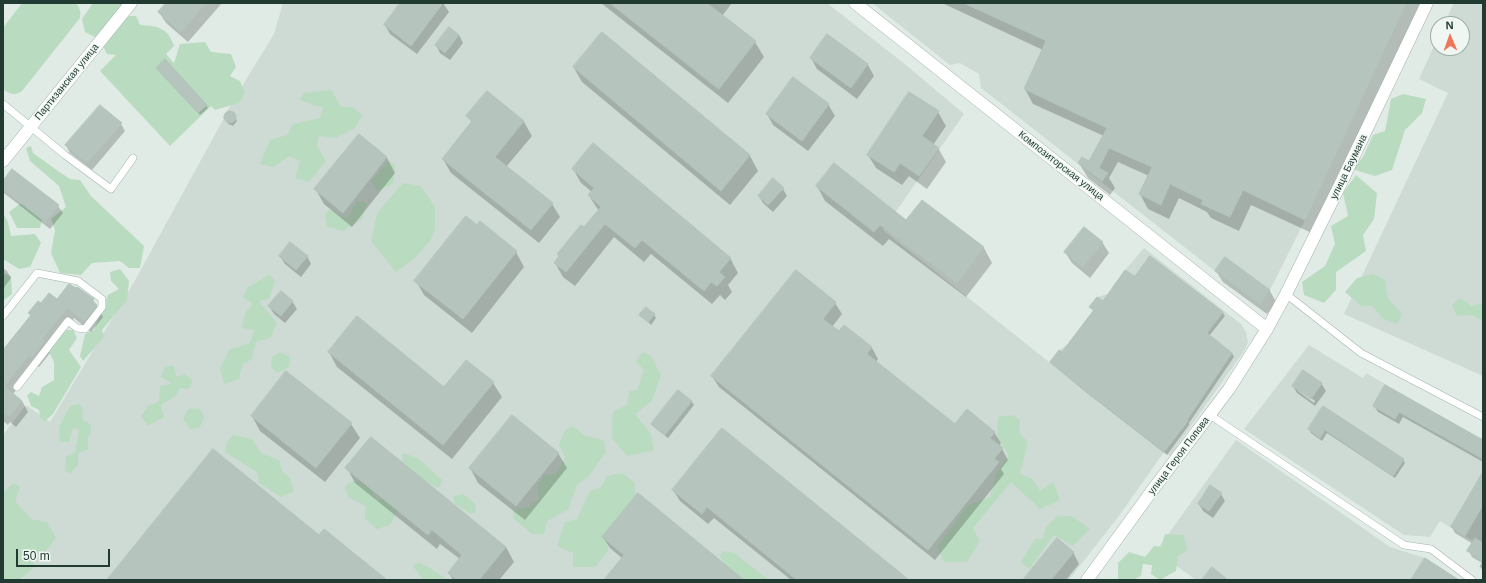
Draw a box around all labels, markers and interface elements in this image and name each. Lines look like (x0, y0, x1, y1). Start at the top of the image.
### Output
north arrow (1430, 16, 1470, 56)
text: N (1445, 19, 1454, 31)
street label: Партизанская улица (33, 41, 101, 123)
street label: Композиторская улица (1016, 129, 1106, 203)
street label: улица Баумана (1328, 133, 1370, 201)
street label: улица Героя Попова (1146, 415, 1212, 497)
scale bar (18, 541, 112, 567)
text: 50 m (23, 549, 50, 563)

